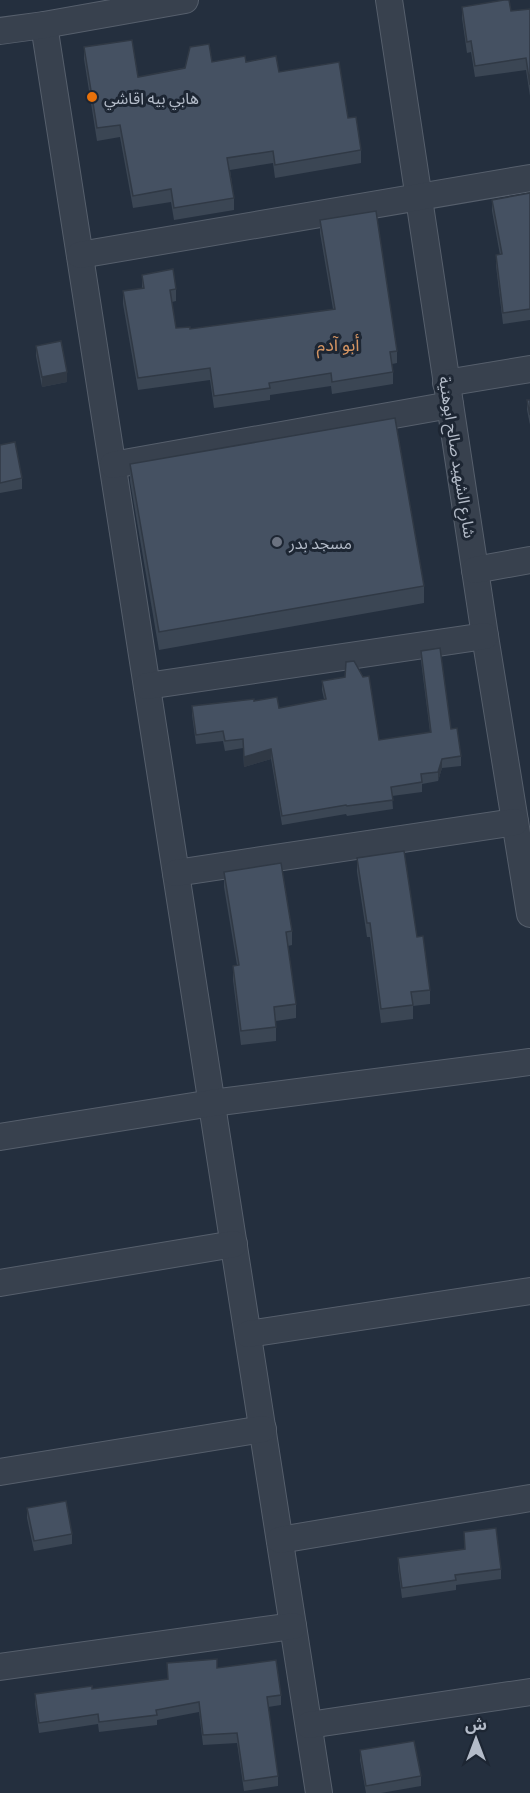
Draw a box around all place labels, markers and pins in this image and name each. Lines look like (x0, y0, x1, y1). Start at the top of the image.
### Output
place label: هابي بيه اقاشي (104, 88, 199, 110)
marker: هابي بيه اقاشي (85, 90, 99, 104)
place label: مسجد بدر (288, 533, 352, 553)
marker: مسجد بدر (270, 535, 284, 549)

